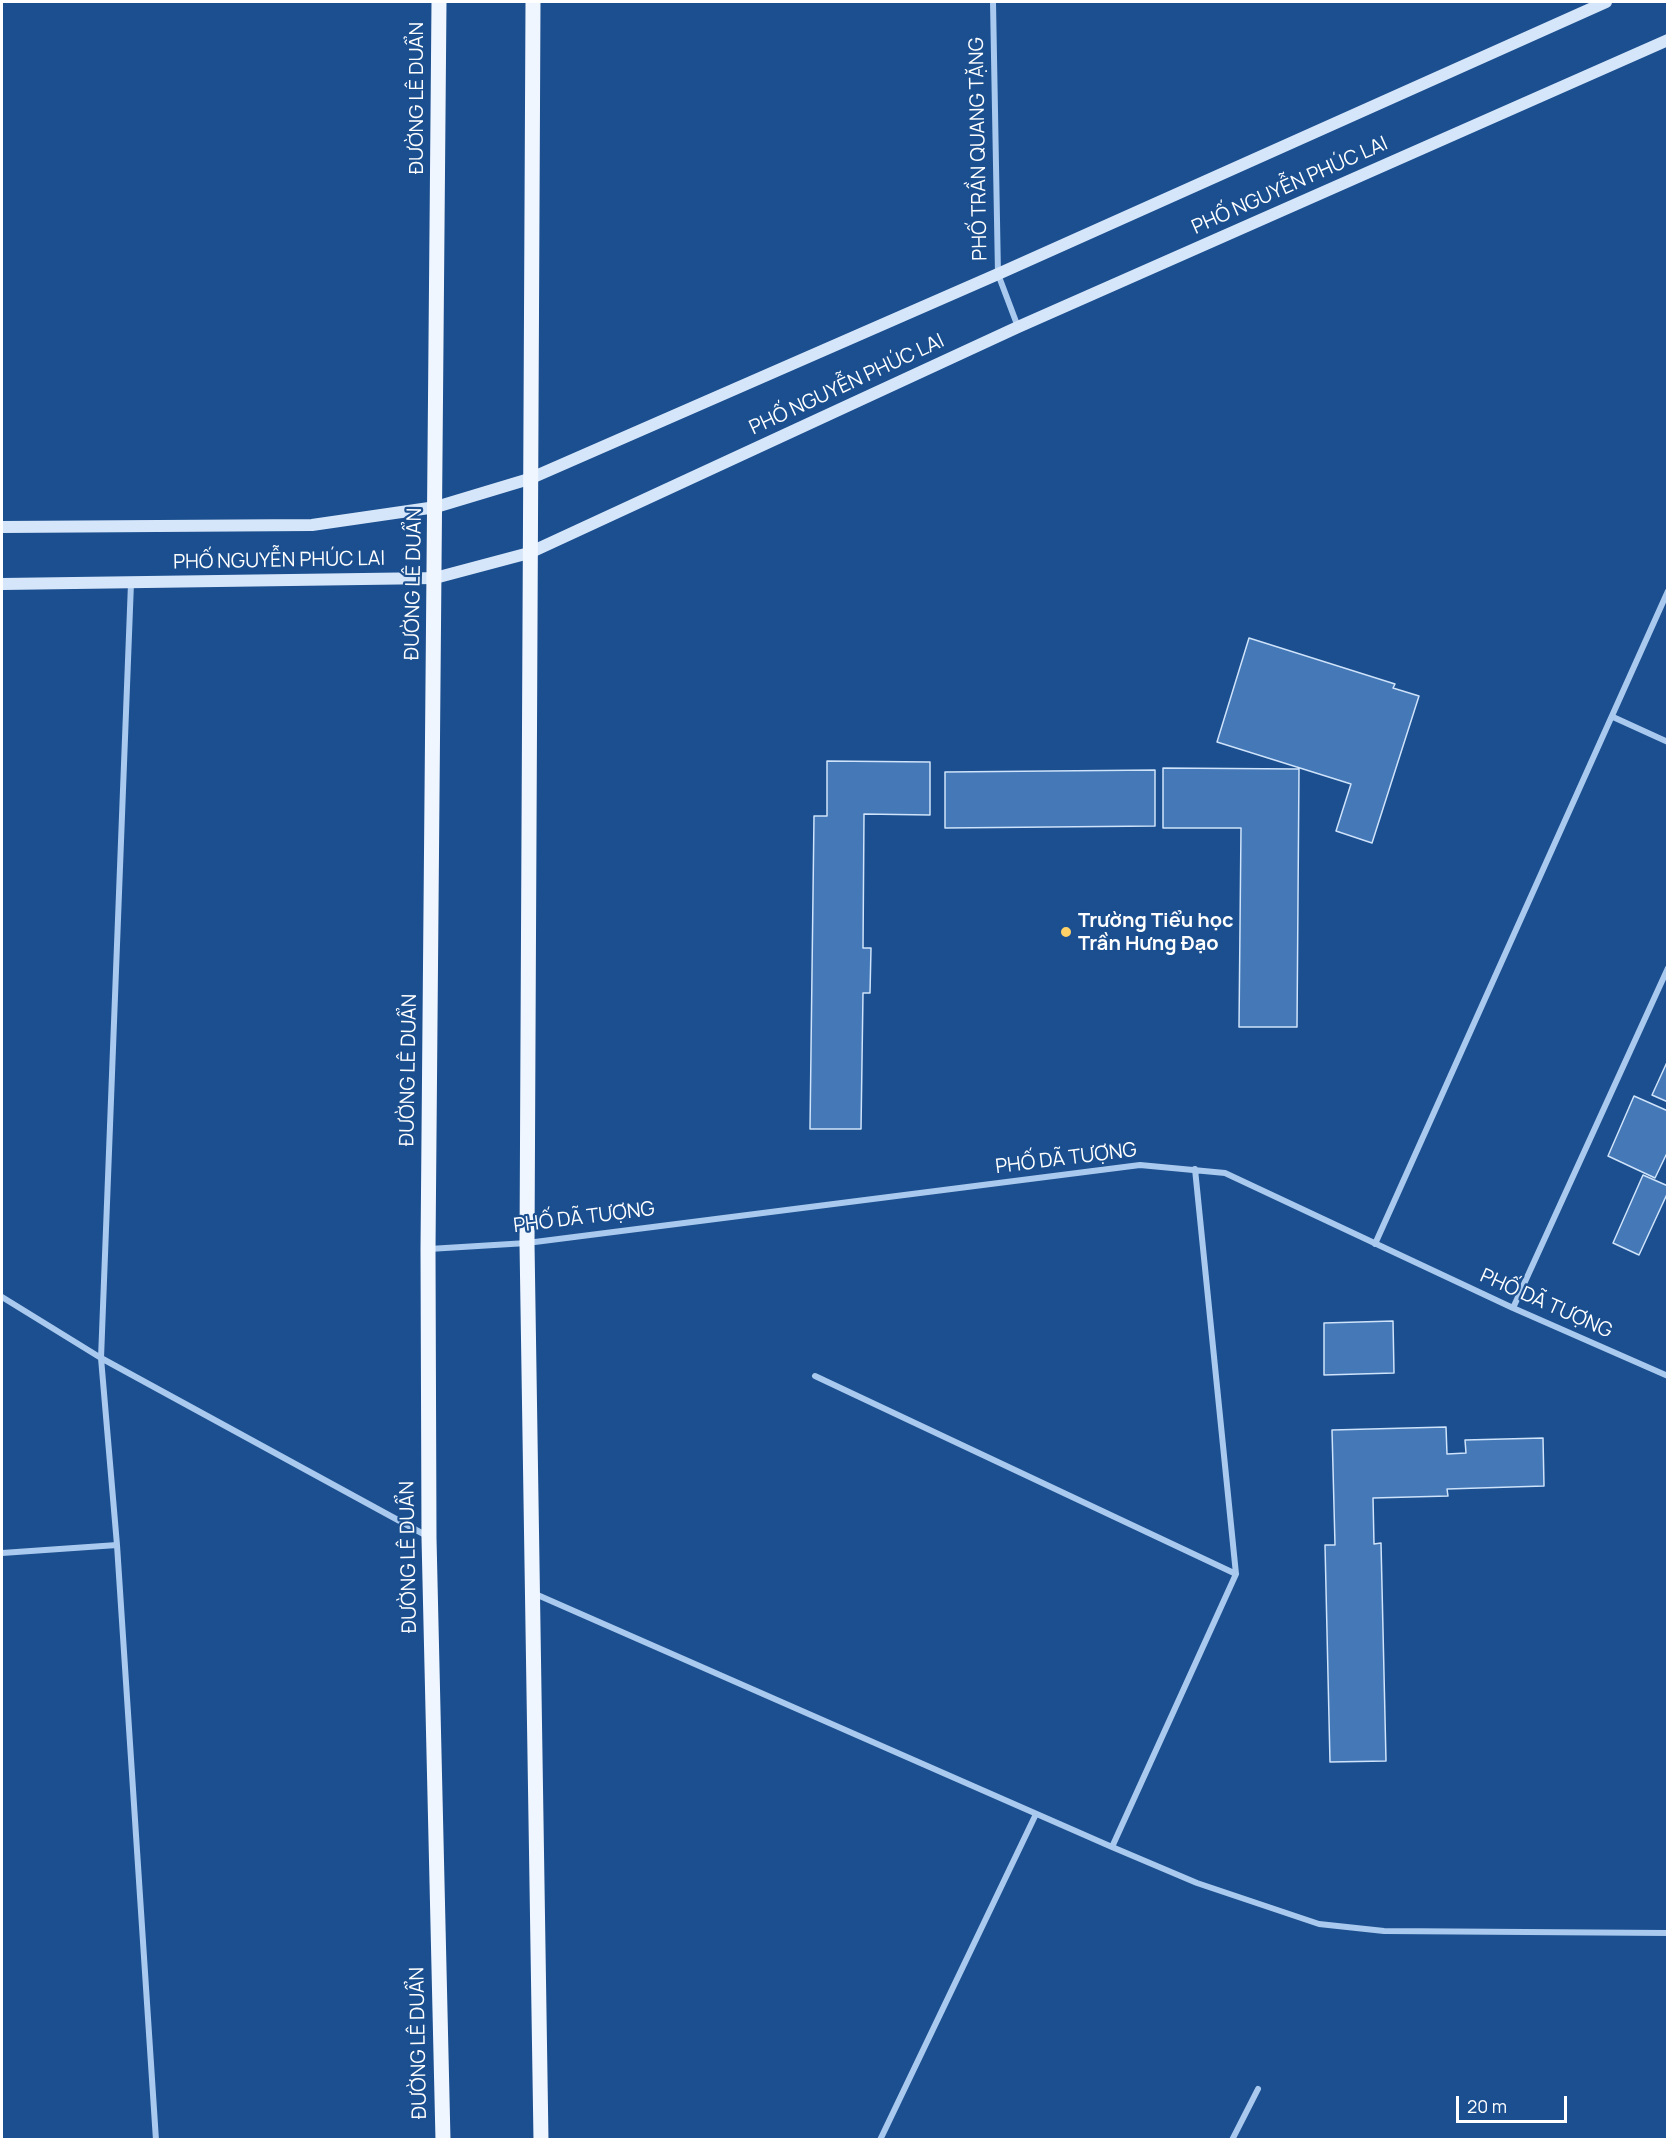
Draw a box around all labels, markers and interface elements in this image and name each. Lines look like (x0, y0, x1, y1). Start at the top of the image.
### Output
street label: ĐƯỜNG LÊ DUẨN (405, 22, 429, 174)
street label: PHỐ TRẦN QUANG TẶNG (965, 37, 993, 261)
street label: PHỐ NGUYỄN PHÚC LAI (1188, 132, 1392, 240)
street label: PHỐ NGUYỄN PHÚC LAI (746, 329, 948, 441)
street label: ĐƯỜNG LÊ DUẨN (401, 508, 427, 660)
street label: PHỐ NGUYỄN PHÚC LAI (173, 547, 385, 575)
place label: Trường Tiểu học Trần Hưng Đạo (1078, 909, 1234, 956)
marker: Trường Tiểu học Trần Hưng Đạo (1059, 925, 1073, 939)
street label: ĐƯỜNG LÊ DUẨN (396, 994, 422, 1146)
street label: PHỐ DÃ TƯỢNG (994, 1138, 1138, 1180)
street label: PHỐ DÃ TƯỢNG (512, 1197, 656, 1239)
street label: PHỐ DÃ TƯỢNG (1476, 1264, 1616, 1344)
street label: ĐƯỜNG LÊ DUẨN (396, 1481, 422, 1633)
street label: ĐƯỜNG LÊ DUẨN (406, 1967, 432, 2119)
scale bar (1459, 2084, 1570, 2122)
text: 20 m (1467, 2094, 1507, 2118)

